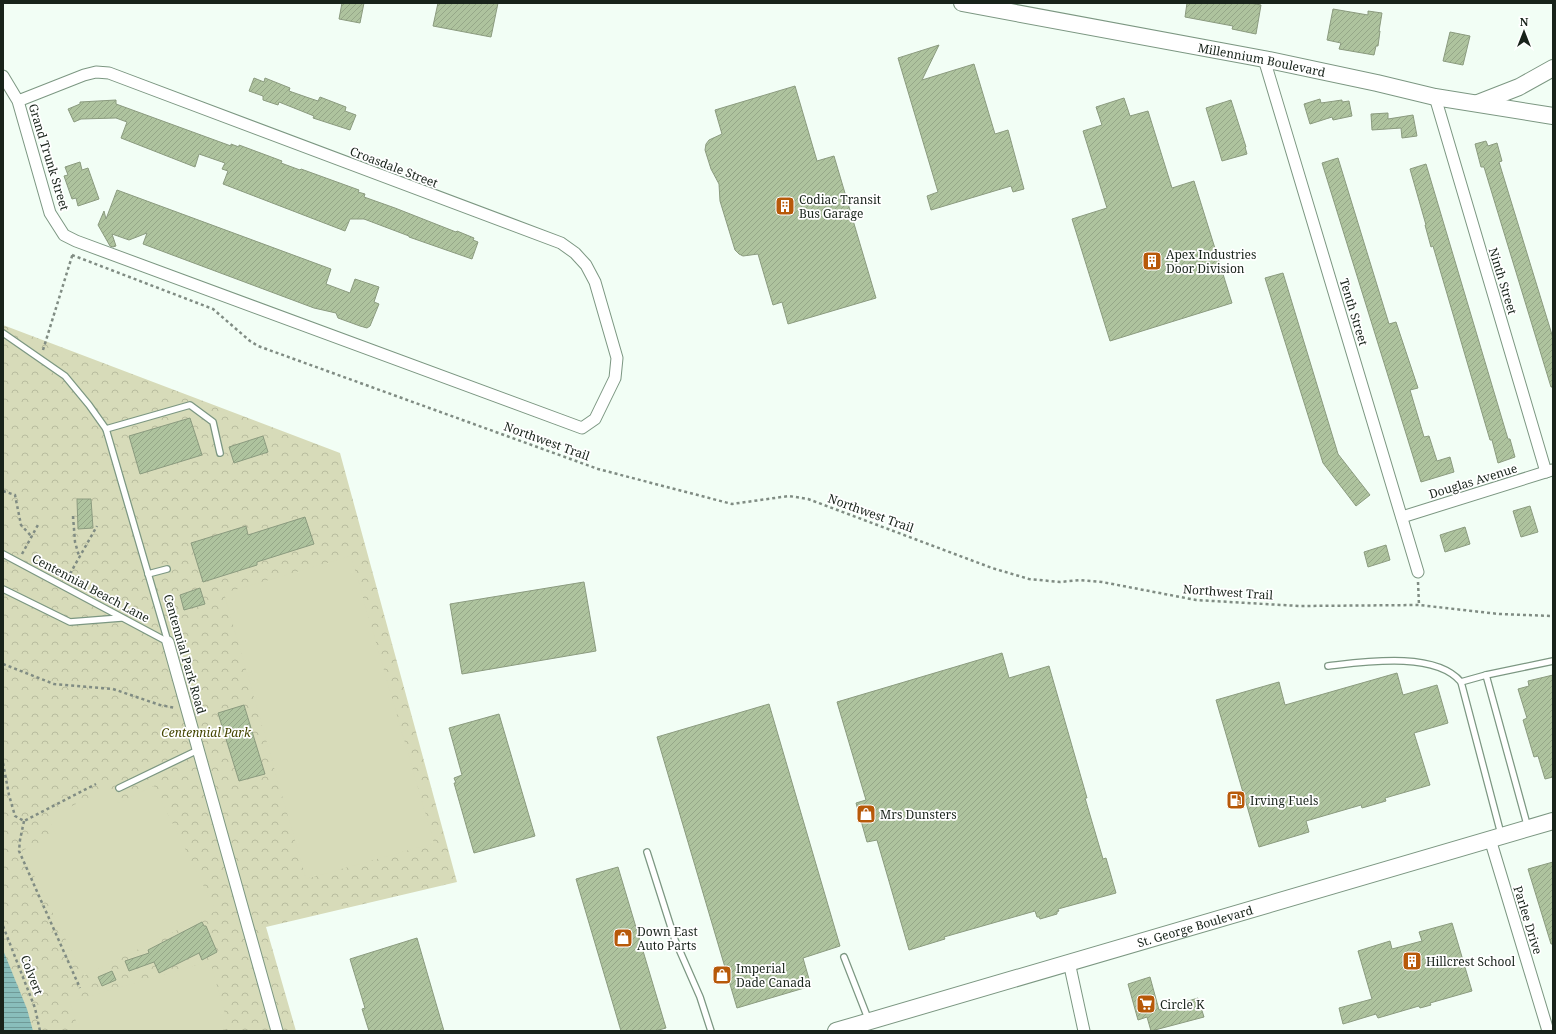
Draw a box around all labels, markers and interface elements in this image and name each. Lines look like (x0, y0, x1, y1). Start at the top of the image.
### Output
north arrow (1504, 12, 1544, 52)
text: N (1520, 14, 1529, 29)
street label: Millennium Boulevard (1197, 38, 1328, 80)
street label: Grand Trunk Street (25, 101, 73, 213)
street label: Croasdale Street (348, 142, 440, 192)
place label: Codiac Transit Bus Garage (799, 191, 881, 222)
building icon: Codiac Transit Bus Garage (774, 195, 796, 217)
street label: Ninth Street (1485, 245, 1521, 317)
place label: Apex Industries Door Division (1166, 246, 1256, 277)
building icon: Apex Industries Door Division (1141, 250, 1163, 272)
street label: Tenth Street (1336, 276, 1372, 348)
street label: Northwest Trail (502, 418, 593, 465)
street label: Douglas Avenue (1427, 459, 1519, 503)
street label: Northwest Trail (826, 490, 917, 537)
street label: Centennial Beach Lane (29, 550, 153, 626)
street label: Northwest Trail (1182, 580, 1274, 604)
street label: Centennial Park Road (160, 592, 210, 716)
park label: Centennial Park (161, 724, 252, 741)
fuel station icon: Irving Fuels (1225, 789, 1247, 811)
place label: Irving Fuels (1250, 792, 1318, 809)
shop icon: Mrs Dunsters (855, 803, 877, 825)
place label: Mrs Dunsters (880, 806, 957, 823)
street label: Parlee Drive (1510, 884, 1546, 956)
street label: St. George Boulevard (1135, 901, 1255, 951)
place label: Down East Auto Parts (637, 923, 698, 954)
shop icon: Down East Auto Parts (612, 927, 634, 949)
building icon: Hillcrest School (1401, 950, 1423, 972)
street label: Colvert (17, 953, 47, 997)
place label: Hillcrest School (1426, 953, 1515, 970)
place label: Imperial Dade Canada (736, 960, 811, 991)
shop icon: Imperial Dade Canada (711, 964, 733, 986)
supermarket icon: Circle K (1135, 993, 1157, 1015)
place label: Circle K (1160, 996, 1205, 1013)

